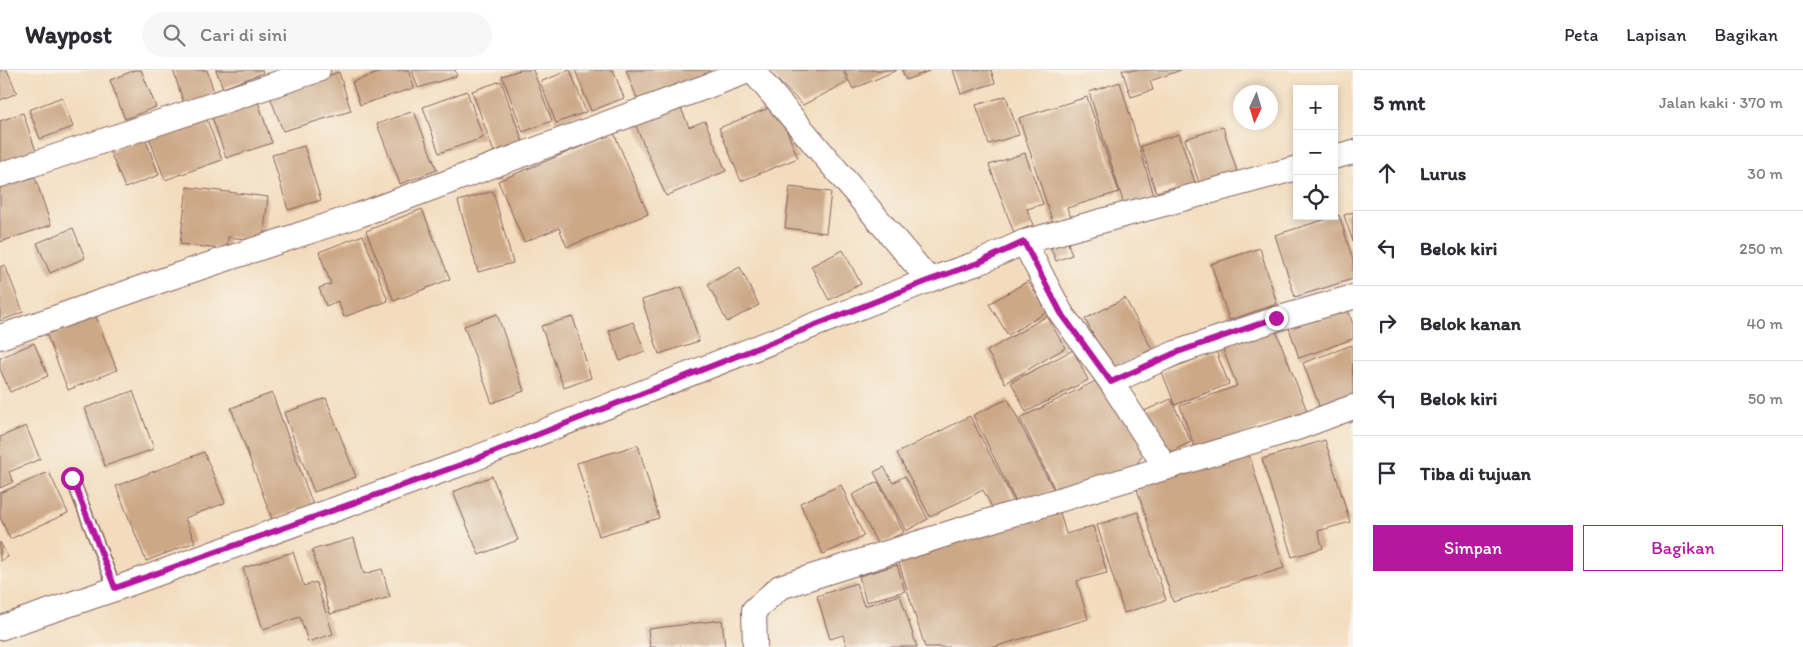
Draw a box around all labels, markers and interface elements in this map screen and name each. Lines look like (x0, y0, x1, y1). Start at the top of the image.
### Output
search box (142, 12, 492, 57)
text: Waypost (25, 20, 112, 49)
icon: search (160, 21, 188, 49)
text: Cari di sini (200, 23, 287, 46)
text: Peta (1564, 24, 1598, 46)
text: Lapisan (1626, 24, 1686, 46)
text: Bagikan (1714, 24, 1778, 46)
north arrow (1233, 85, 1278, 130)
map controls (1293, 85, 1338, 220)
button: + (1293, 85, 1338, 130)
text: 5 mnt (1373, 90, 1426, 115)
text: Jalan kaki · 370 m (1659, 93, 1783, 112)
button: − (1293, 130, 1338, 175)
icon: ahead (1373, 159, 1401, 187)
text: Lurus (1420, 162, 1466, 185)
text: 30 m (1747, 164, 1783, 183)
button: locate (1293, 175, 1338, 220)
icon: left (1373, 234, 1401, 262)
text: Belok kiri (1420, 237, 1497, 260)
text: 250 m (1739, 239, 1783, 258)
route end (1265, 307, 1288, 330)
icon: right (1373, 309, 1401, 337)
text: Belok kanan (1420, 312, 1521, 335)
text: 40 m (1746, 314, 1783, 333)
icon: left (1373, 384, 1401, 412)
text: Belok kiri (1420, 387, 1497, 410)
text: 50 m (1748, 389, 1783, 408)
icon: arrive (1373, 459, 1401, 487)
text: Tiba di tujuan (1420, 462, 1531, 485)
route start (61, 467, 84, 490)
button: Simpan (1373, 525, 1573, 571)
button: Bagikan (1583, 525, 1783, 571)

